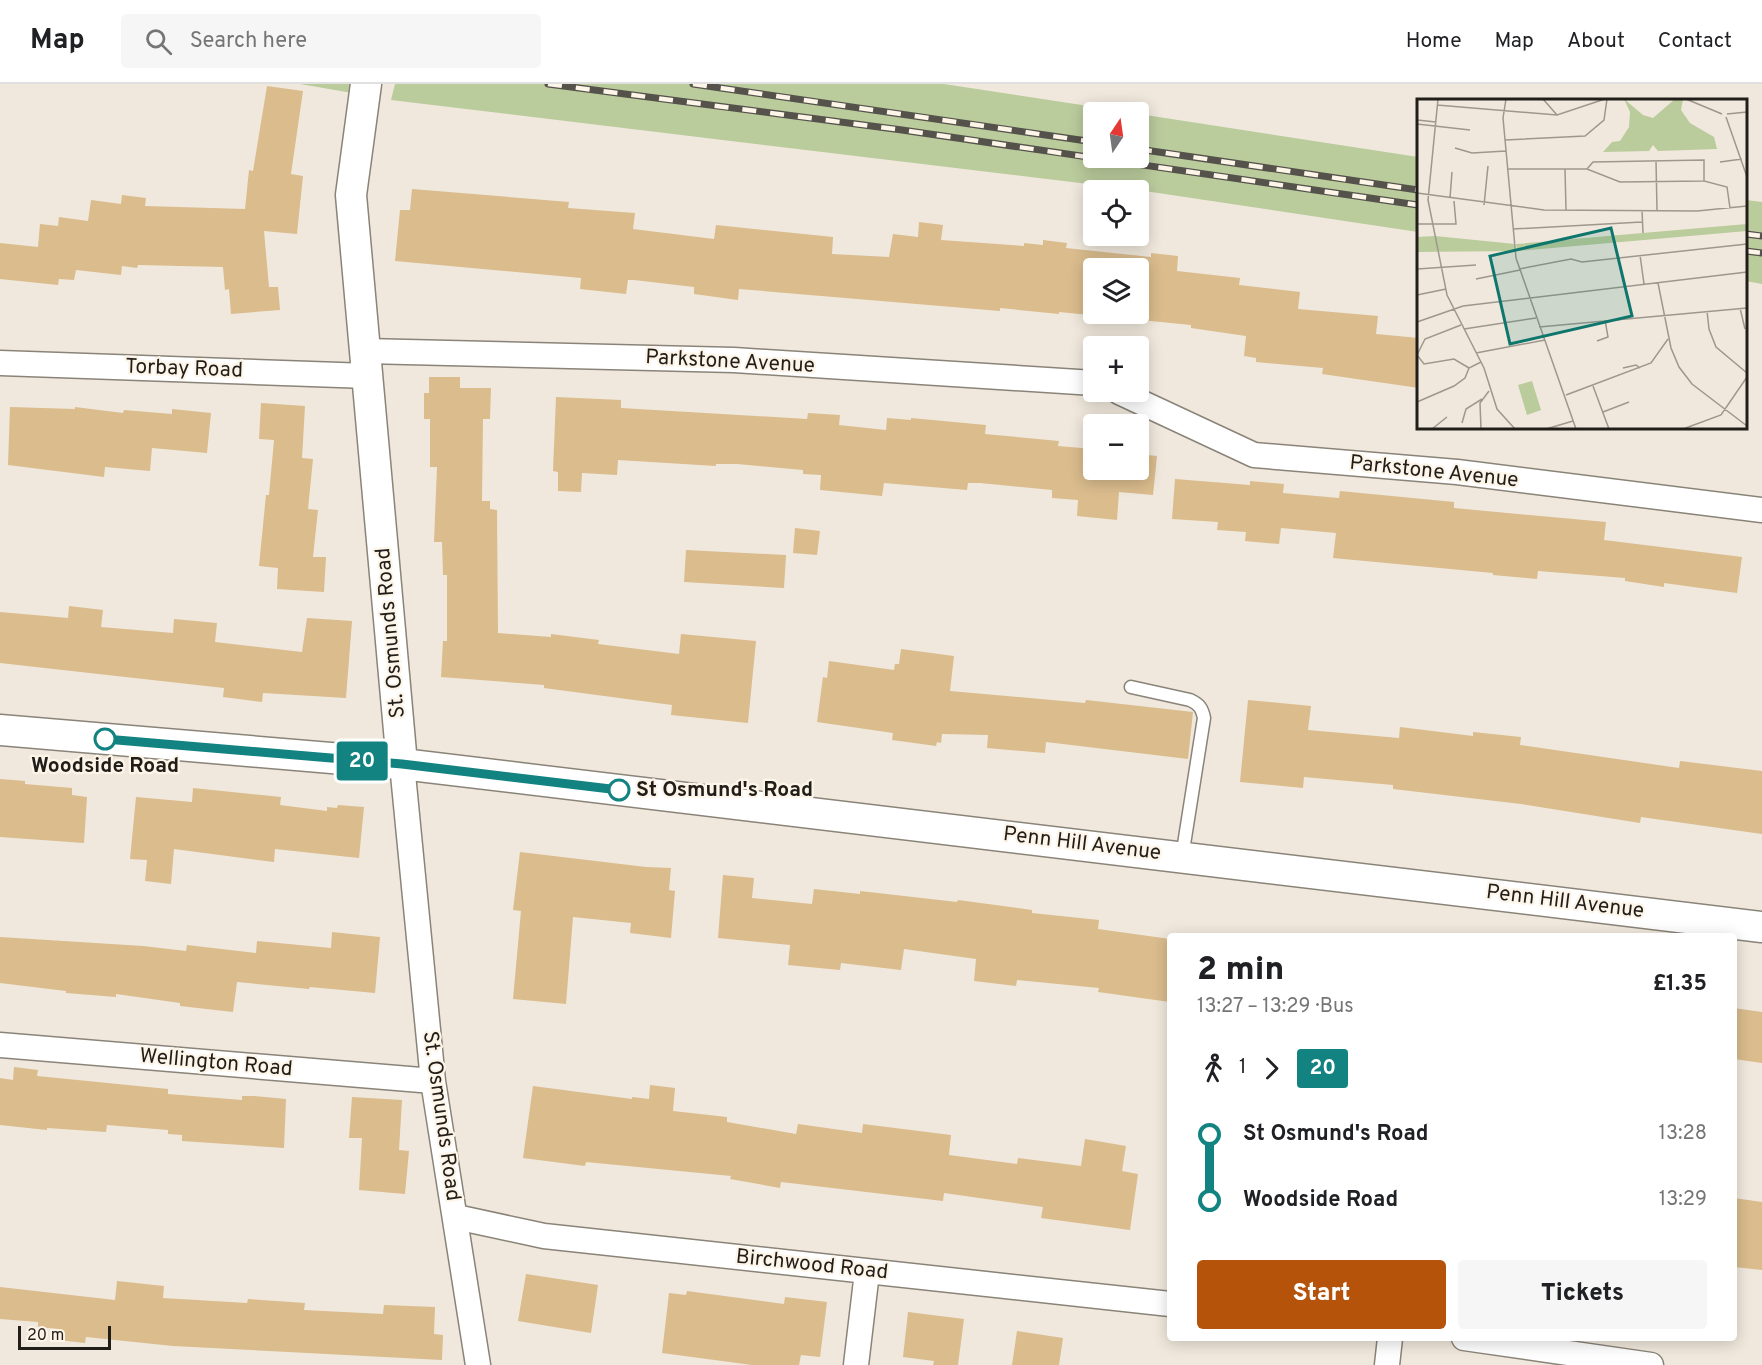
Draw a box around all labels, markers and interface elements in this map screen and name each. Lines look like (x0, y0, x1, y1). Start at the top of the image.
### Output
search box (121, 14, 541, 68)
text: Map (30, 23, 85, 59)
icon: search (142, 25, 175, 58)
text: Search here (190, 28, 307, 55)
text: Home (1406, 28, 1462, 55)
text: Map (1495, 28, 1534, 55)
text: About (1567, 28, 1625, 55)
text: Contact (1658, 28, 1732, 55)
inset map (1417, 99, 1747, 429)
north arrow (1083, 102, 1149, 168)
map controls (1083, 102, 1149, 480)
button: locate (1083, 180, 1149, 246)
button: layers (1083, 258, 1149, 324)
button: + (1083, 336, 1149, 402)
street label: Parkstone Avenue (645, 344, 815, 380)
street label: Torbay Road (125, 353, 243, 385)
button: − (1083, 414, 1149, 480)
street label: Parkstone Avenue (1348, 450, 1520, 494)
street label: St. Osmunds Road (370, 547, 412, 719)
marker: Woodside Road (94, 728, 116, 750)
line badge: 20 (335, 742, 389, 780)
text: 20 (349, 748, 375, 775)
place label: Woodside Road (31, 753, 179, 780)
place label: St Osmund's Road (636, 777, 813, 804)
marker: St Osmund's Road (608, 779, 630, 801)
street label: Penn Hill Avenue (1001, 821, 1163, 867)
street label: Penn Hill Avenue (1484, 879, 1646, 925)
text: 2 min (1197, 950, 1284, 992)
text: £1.35 (1653, 971, 1707, 998)
text: 13:27 – 13:29 · Bus (1197, 994, 1354, 1020)
street label: St. Osmunds Road (416, 1029, 466, 1203)
street label: Wellington Road (138, 1043, 294, 1083)
icon: walk (1197, 1052, 1230, 1085)
icon: forward (1255, 1052, 1288, 1085)
text: 1 (1239, 1055, 1246, 1081)
text: 20 (1309, 1055, 1336, 1082)
text: St Osmund's Road (1243, 1121, 1429, 1148)
text: 13:28 (1659, 1121, 1707, 1147)
text: Woodside Road (1243, 1187, 1398, 1214)
text: 13:29 (1659, 1187, 1707, 1213)
street label: Birchwood Road (734, 1244, 890, 1286)
button: Start (1197, 1260, 1446, 1329)
button: Tickets (1458, 1260, 1707, 1329)
scale bar (18, 1323, 111, 1350)
text: 20 m (27, 1326, 64, 1346)

